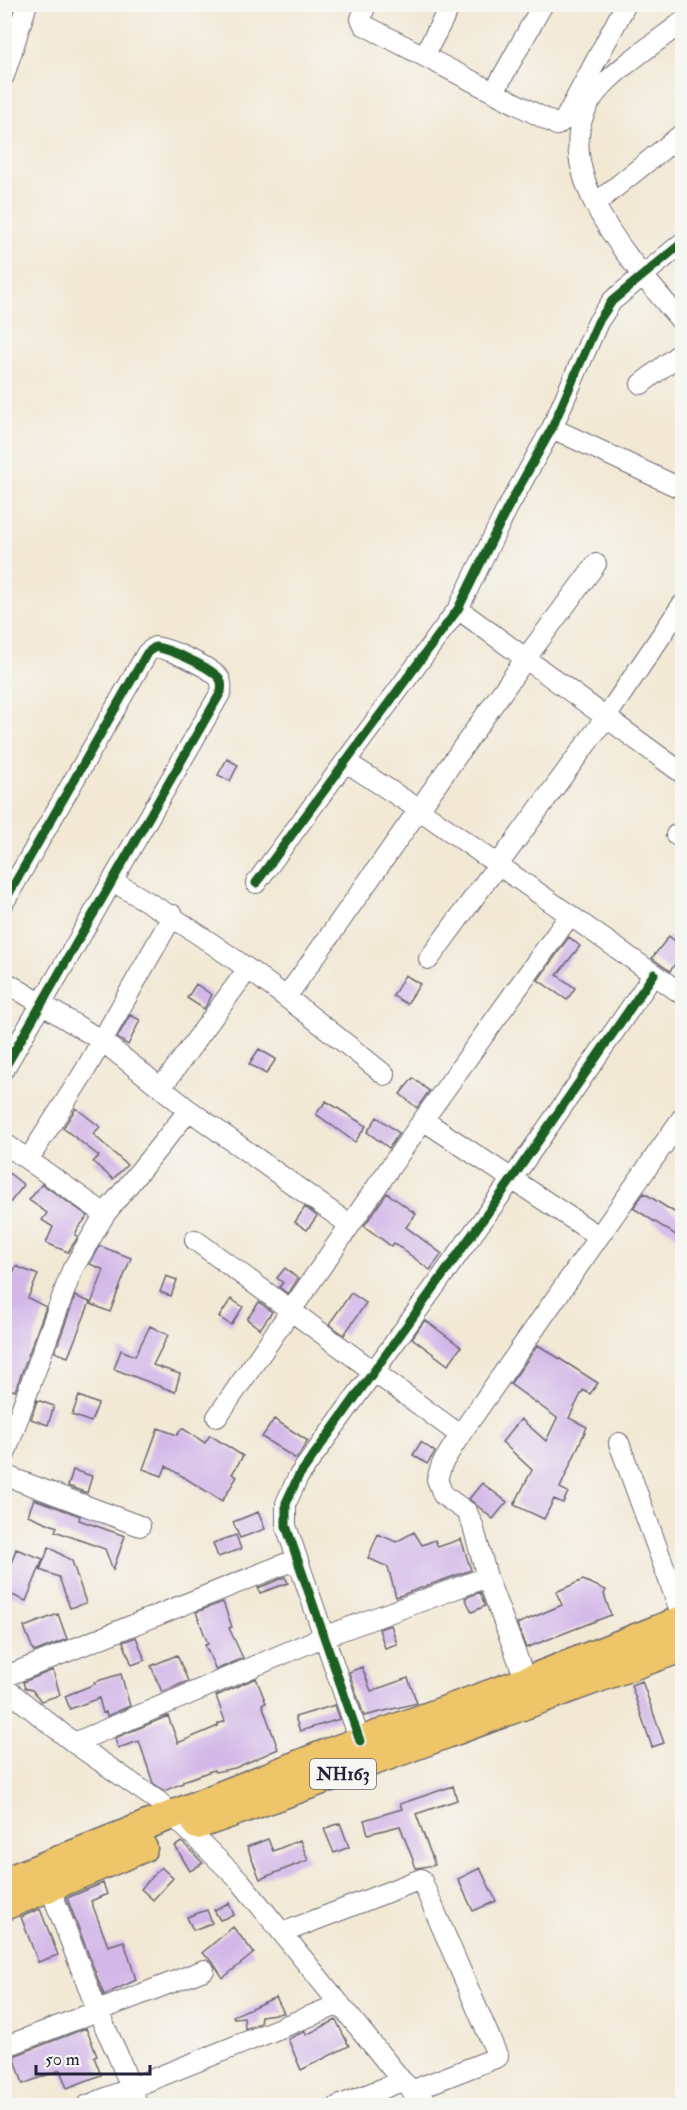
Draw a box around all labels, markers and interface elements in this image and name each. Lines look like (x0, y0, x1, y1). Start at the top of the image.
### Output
road number: NH163 (310, 1759, 376, 1789)
scale bar (36, 2038, 150, 2076)
text: 50 m (45, 2048, 80, 2071)

